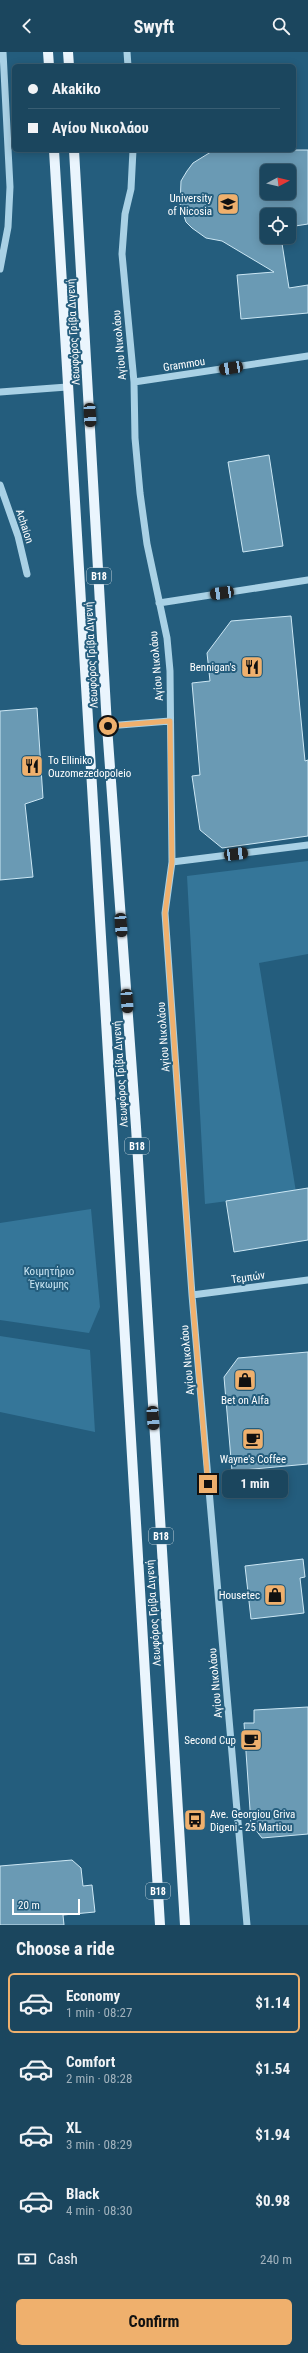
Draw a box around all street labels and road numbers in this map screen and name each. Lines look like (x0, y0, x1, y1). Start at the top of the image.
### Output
street label: Λεωφόρος Γρίβα Διγενή (64, 278, 83, 386)
street label: Αγίου Νικολάου (110, 309, 129, 381)
street label: Grammou (162, 355, 206, 374)
street label: Achaion (13, 507, 36, 545)
road number: B18 (87, 568, 111, 584)
street label: Λεωφόρος Γρίβα Διγενή (82, 601, 101, 709)
street label: Αγίου Νικολάου (147, 630, 166, 702)
street label: Αγίου Νικολάου (155, 1001, 172, 1072)
street label: Λεωφόρος Γρίβα Διγενή (110, 1020, 131, 1128)
road number: B18 (125, 1138, 149, 1154)
street label: Τεμπών (230, 1269, 266, 1286)
street label: Αγίου Νικολάου (178, 1324, 197, 1396)
road number: B18 (149, 1528, 173, 1544)
street label: Λεωφόρος Γρίβα Διγενή (143, 1559, 164, 1667)
street label: Αγίου Νικολάου (206, 1647, 225, 1719)
road number: B18 (146, 1883, 170, 1899)

